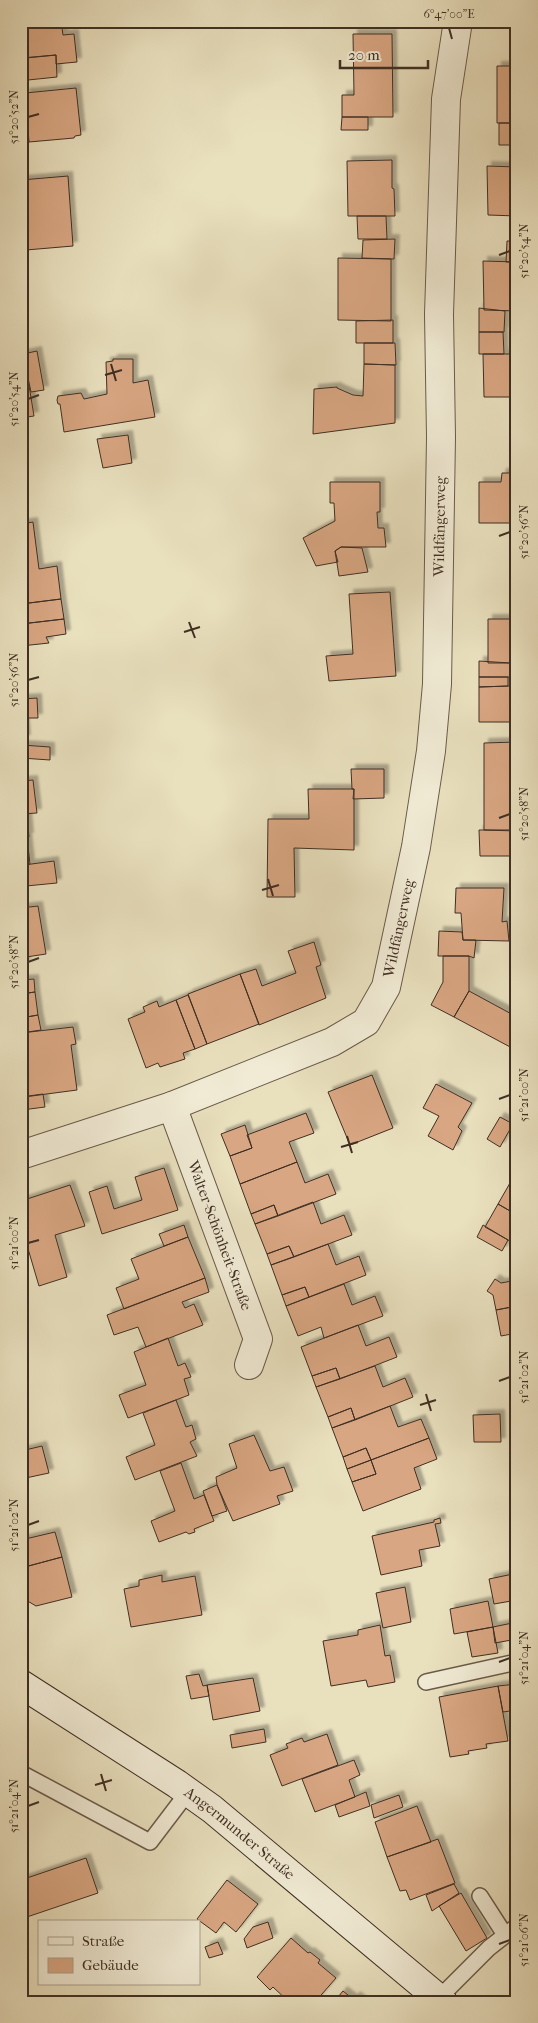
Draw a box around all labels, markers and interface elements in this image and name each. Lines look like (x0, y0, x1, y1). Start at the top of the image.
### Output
text: 6°47'00"E (423, 7, 475, 21)
scale bar (340, 38, 428, 70)
text: 20 m (348, 46, 380, 64)
text: 51°20'52"N (7, 90, 21, 144)
text: 51°20'54"N (517, 223, 531, 279)
text: 51°20'54"N (7, 371, 21, 427)
street label: Wildfängerweg (430, 475, 449, 578)
text: 51°20'56"N (517, 505, 531, 559)
text: 51°20'56"N (7, 653, 21, 707)
text: 51°20'58"N (517, 787, 531, 841)
street label: Wildfängerweg (379, 876, 418, 980)
text: 51°20'58"N (7, 935, 21, 989)
text: 51°21'00"N (517, 1068, 531, 1122)
street label: Walter-Schönheit-Straße (184, 1157, 256, 1313)
text: 51°21'00"N (7, 1216, 21, 1270)
text: 51°21'02"N (517, 1350, 531, 1404)
text: 51°21'02"N (7, 1498, 21, 1552)
text: 51°21'04"N (517, 1631, 531, 1685)
text: 51°21'04"N (7, 1779, 21, 1833)
street label: Angermunder Straße (180, 1783, 299, 1884)
text: 51°21'06"N (517, 1913, 531, 1967)
legend (38, 1920, 200, 1986)
text: Straße (82, 1932, 125, 1950)
text: Gebäude (82, 1956, 139, 1974)

